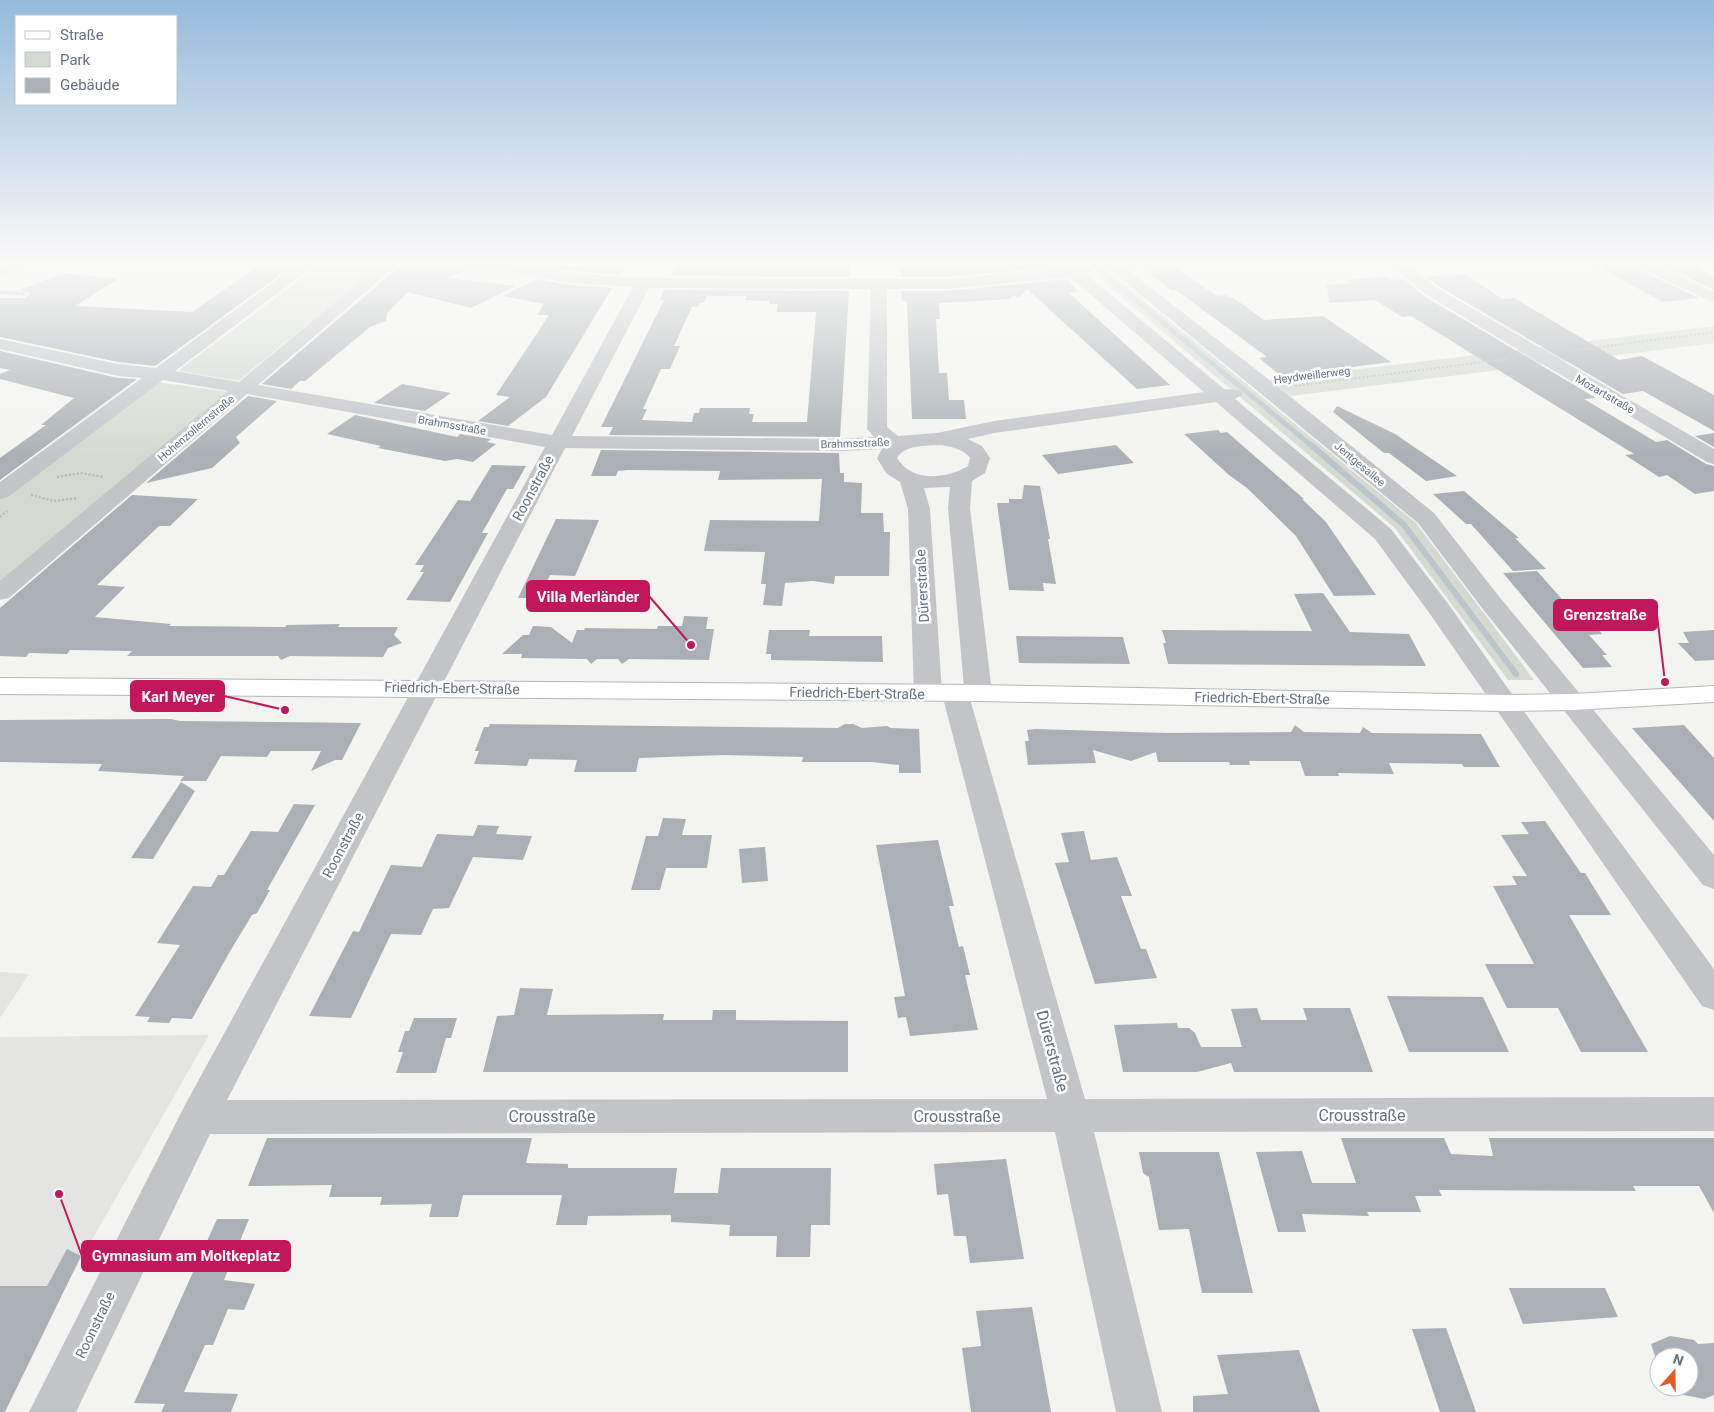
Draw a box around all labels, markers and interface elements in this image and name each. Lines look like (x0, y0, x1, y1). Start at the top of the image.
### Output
legend (15, 15, 178, 105)
text: Straße (60, 26, 104, 44)
text: Park (60, 51, 91, 69)
text: Gebäude (60, 76, 119, 94)
street label: Heydweillerweg (1273, 364, 1351, 387)
street label: Mozartstraße (1573, 372, 1637, 417)
street label: Hohenzollernstraße (155, 392, 237, 464)
street label: Brahmsstraße (417, 413, 487, 438)
street label: Brahmsstraße (820, 436, 890, 451)
street label: Jentgesallee (1332, 439, 1388, 489)
street label: Roonstraße (509, 452, 557, 524)
street label: Dürerstraße (912, 549, 932, 623)
callout: Villa Merländer (527, 581, 649, 611)
text: Villa Merländer (537, 588, 640, 606)
callout: Grenzstraße (1554, 600, 1657, 630)
text: Grenzstraße (1563, 606, 1647, 624)
street label: Friedrich-Ebert-Straße (384, 679, 520, 697)
callout: Karl Meyer (131, 681, 224, 711)
street label: Friedrich-Ebert-Straße (789, 684, 925, 702)
text: Karl Meyer (142, 688, 215, 706)
street label: Friedrich-Ebert-Straße (1194, 689, 1330, 707)
street label: Roonstraße (319, 809, 367, 881)
street label: Dürerstraße (1032, 1008, 1073, 1094)
street label: Crousstraße (1318, 1106, 1406, 1125)
street label: Crousstraße (508, 1107, 596, 1126)
street label: Crousstraße (913, 1107, 1001, 1126)
callout: Gymnasium am Moltkeplatz (82, 1241, 290, 1271)
text: Gymnasium am Moltkeplatz (92, 1247, 281, 1265)
street label: Roonstraße (72, 1289, 118, 1361)
north arrow (1649, 1347, 1699, 1397)
text: N (1671, 1351, 1686, 1369)

